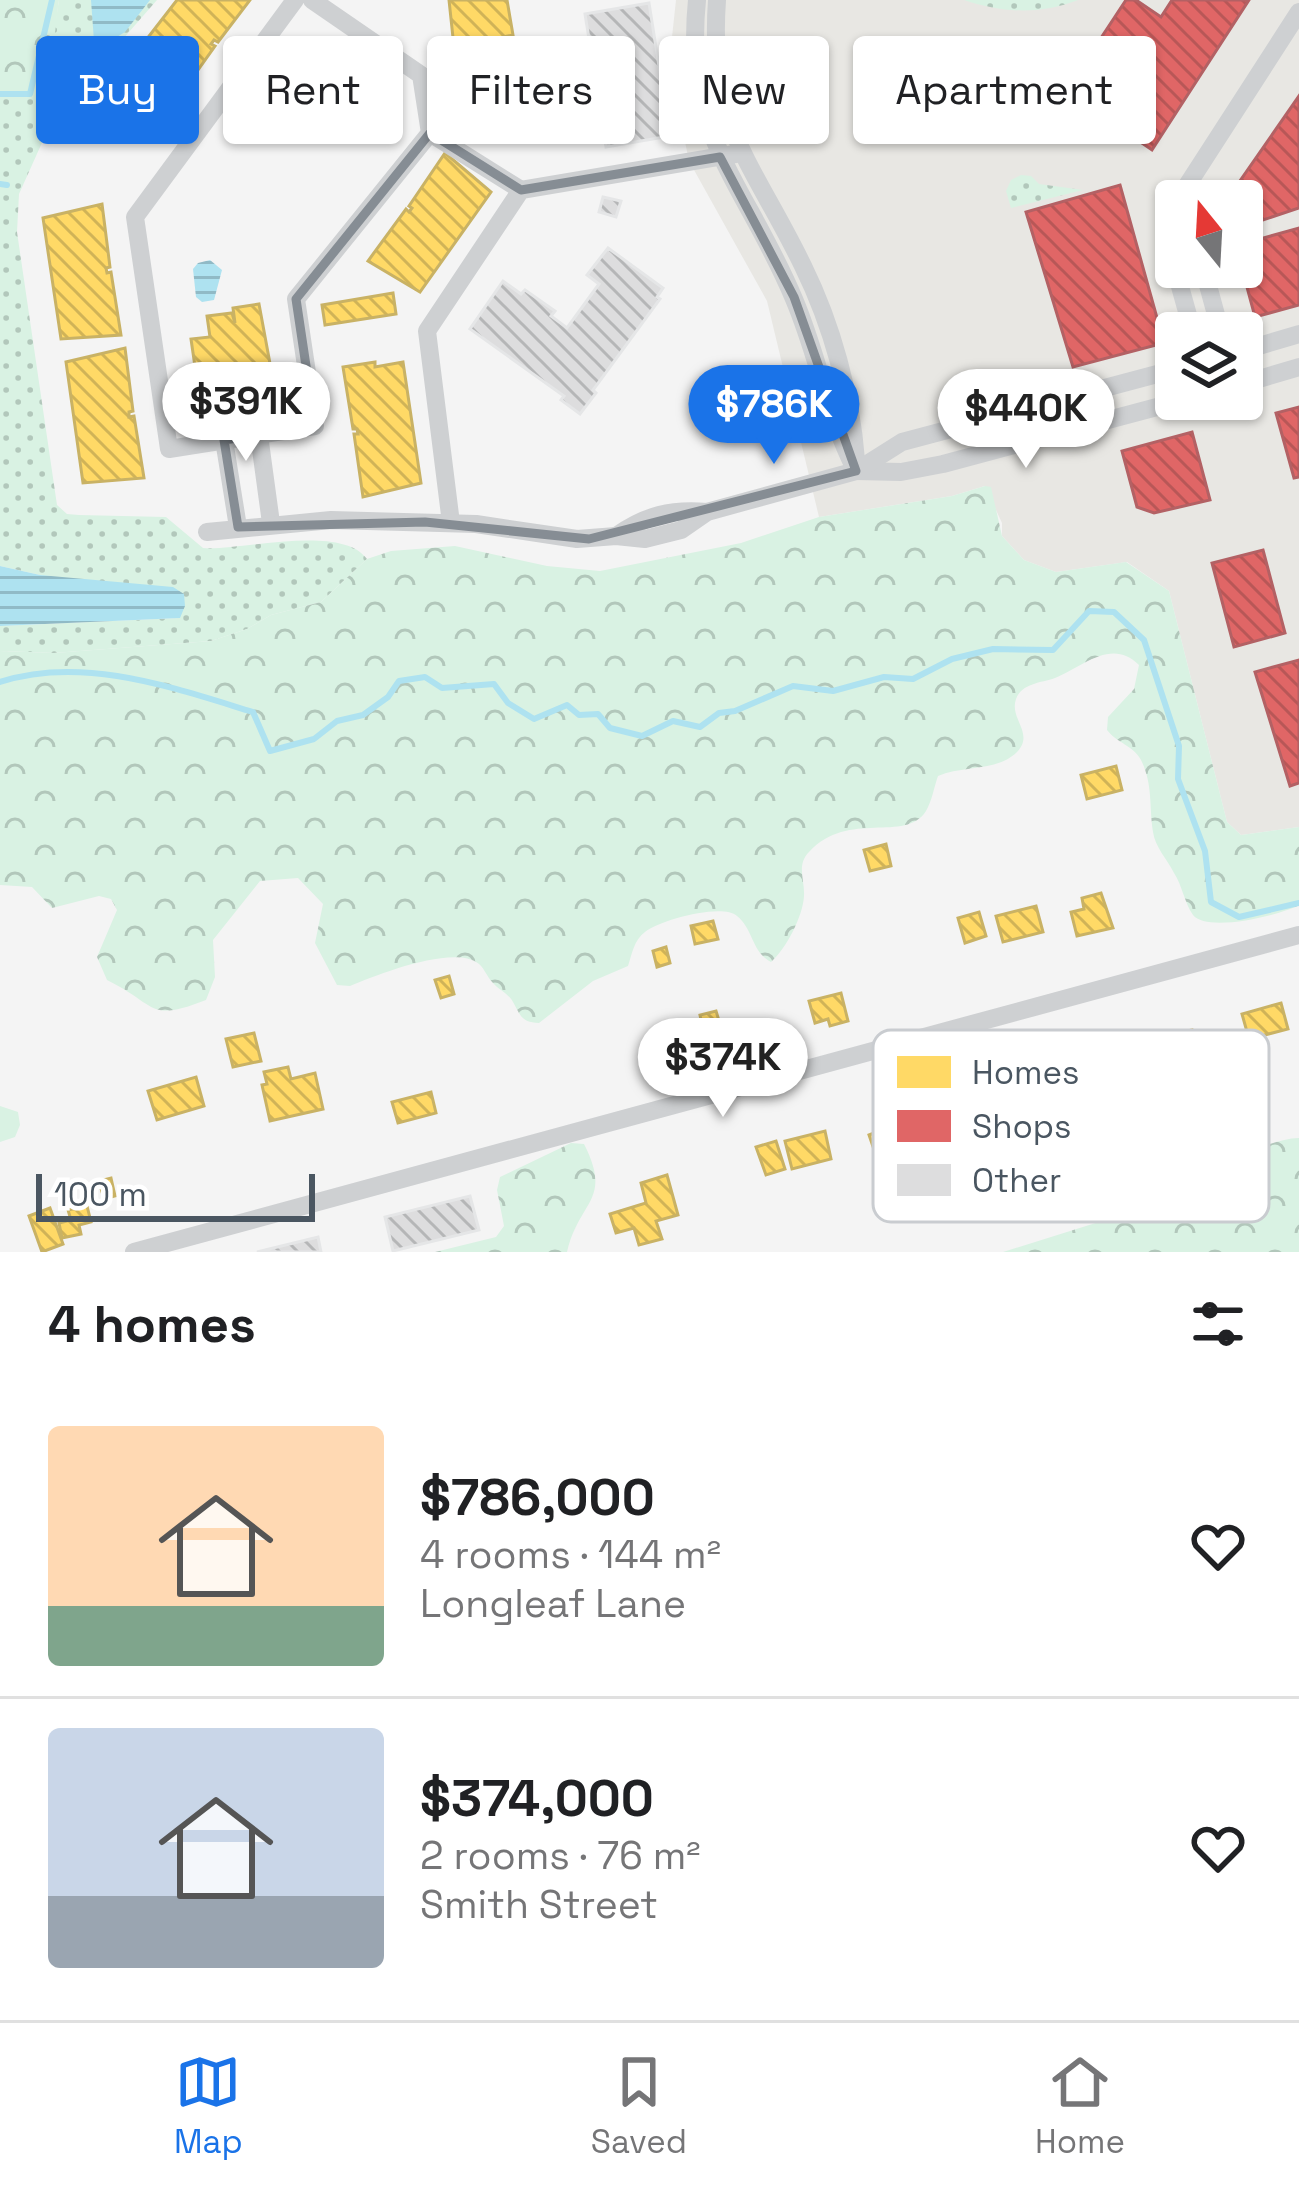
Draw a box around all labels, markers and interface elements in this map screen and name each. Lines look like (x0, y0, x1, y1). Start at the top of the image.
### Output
chip: Buy (36, 36, 199, 144)
chip: Rent (223, 36, 403, 144)
chip: Filters (427, 36, 635, 144)
chip: New (659, 36, 829, 144)
chip: Apartment (853, 36, 1156, 144)
north arrow (1155, 180, 1263, 288)
map controls (1155, 180, 1263, 420)
button: layers (1155, 312, 1263, 420)
pin: $391K (162, 362, 330, 464)
pin: $786K (690, 365, 858, 467)
pin: $440K (942, 369, 1110, 471)
text: $391K (189, 376, 303, 425)
text: $786K (715, 379, 833, 428)
text: $440K (965, 383, 1087, 432)
pin: $374K (639, 1018, 807, 1120)
legend (873, 1030, 1269, 1222)
text: $374K (665, 1032, 781, 1081)
text: Homes (972, 1052, 1079, 1094)
text: Shops (972, 1106, 1072, 1148)
text: Other (972, 1160, 1061, 1202)
scale bar (36, 1168, 315, 1221)
text: 100 m (54, 1174, 147, 1216)
icon: filters (1185, 1291, 1251, 1357)
text: 4 homes (48, 1292, 256, 1357)
text: $786,000 (420, 1465, 655, 1530)
icon: home (144, 1474, 288, 1618)
icon: heart (1185, 1513, 1251, 1579)
text: 4 rooms · 144 m² (420, 1530, 721, 1579)
text: Longleaf Lane (420, 1579, 686, 1628)
text: $374,000 (420, 1766, 654, 1831)
icon: home (144, 1776, 288, 1920)
icon: heart (1185, 1815, 1251, 1881)
text: 2 rooms · 76 m² (420, 1831, 701, 1880)
text: Smith Street (420, 1880, 658, 1929)
tab: Map (174, 2049, 243, 2163)
tab: Saved (591, 2049, 687, 2163)
tab: Home (1035, 2049, 1125, 2163)

